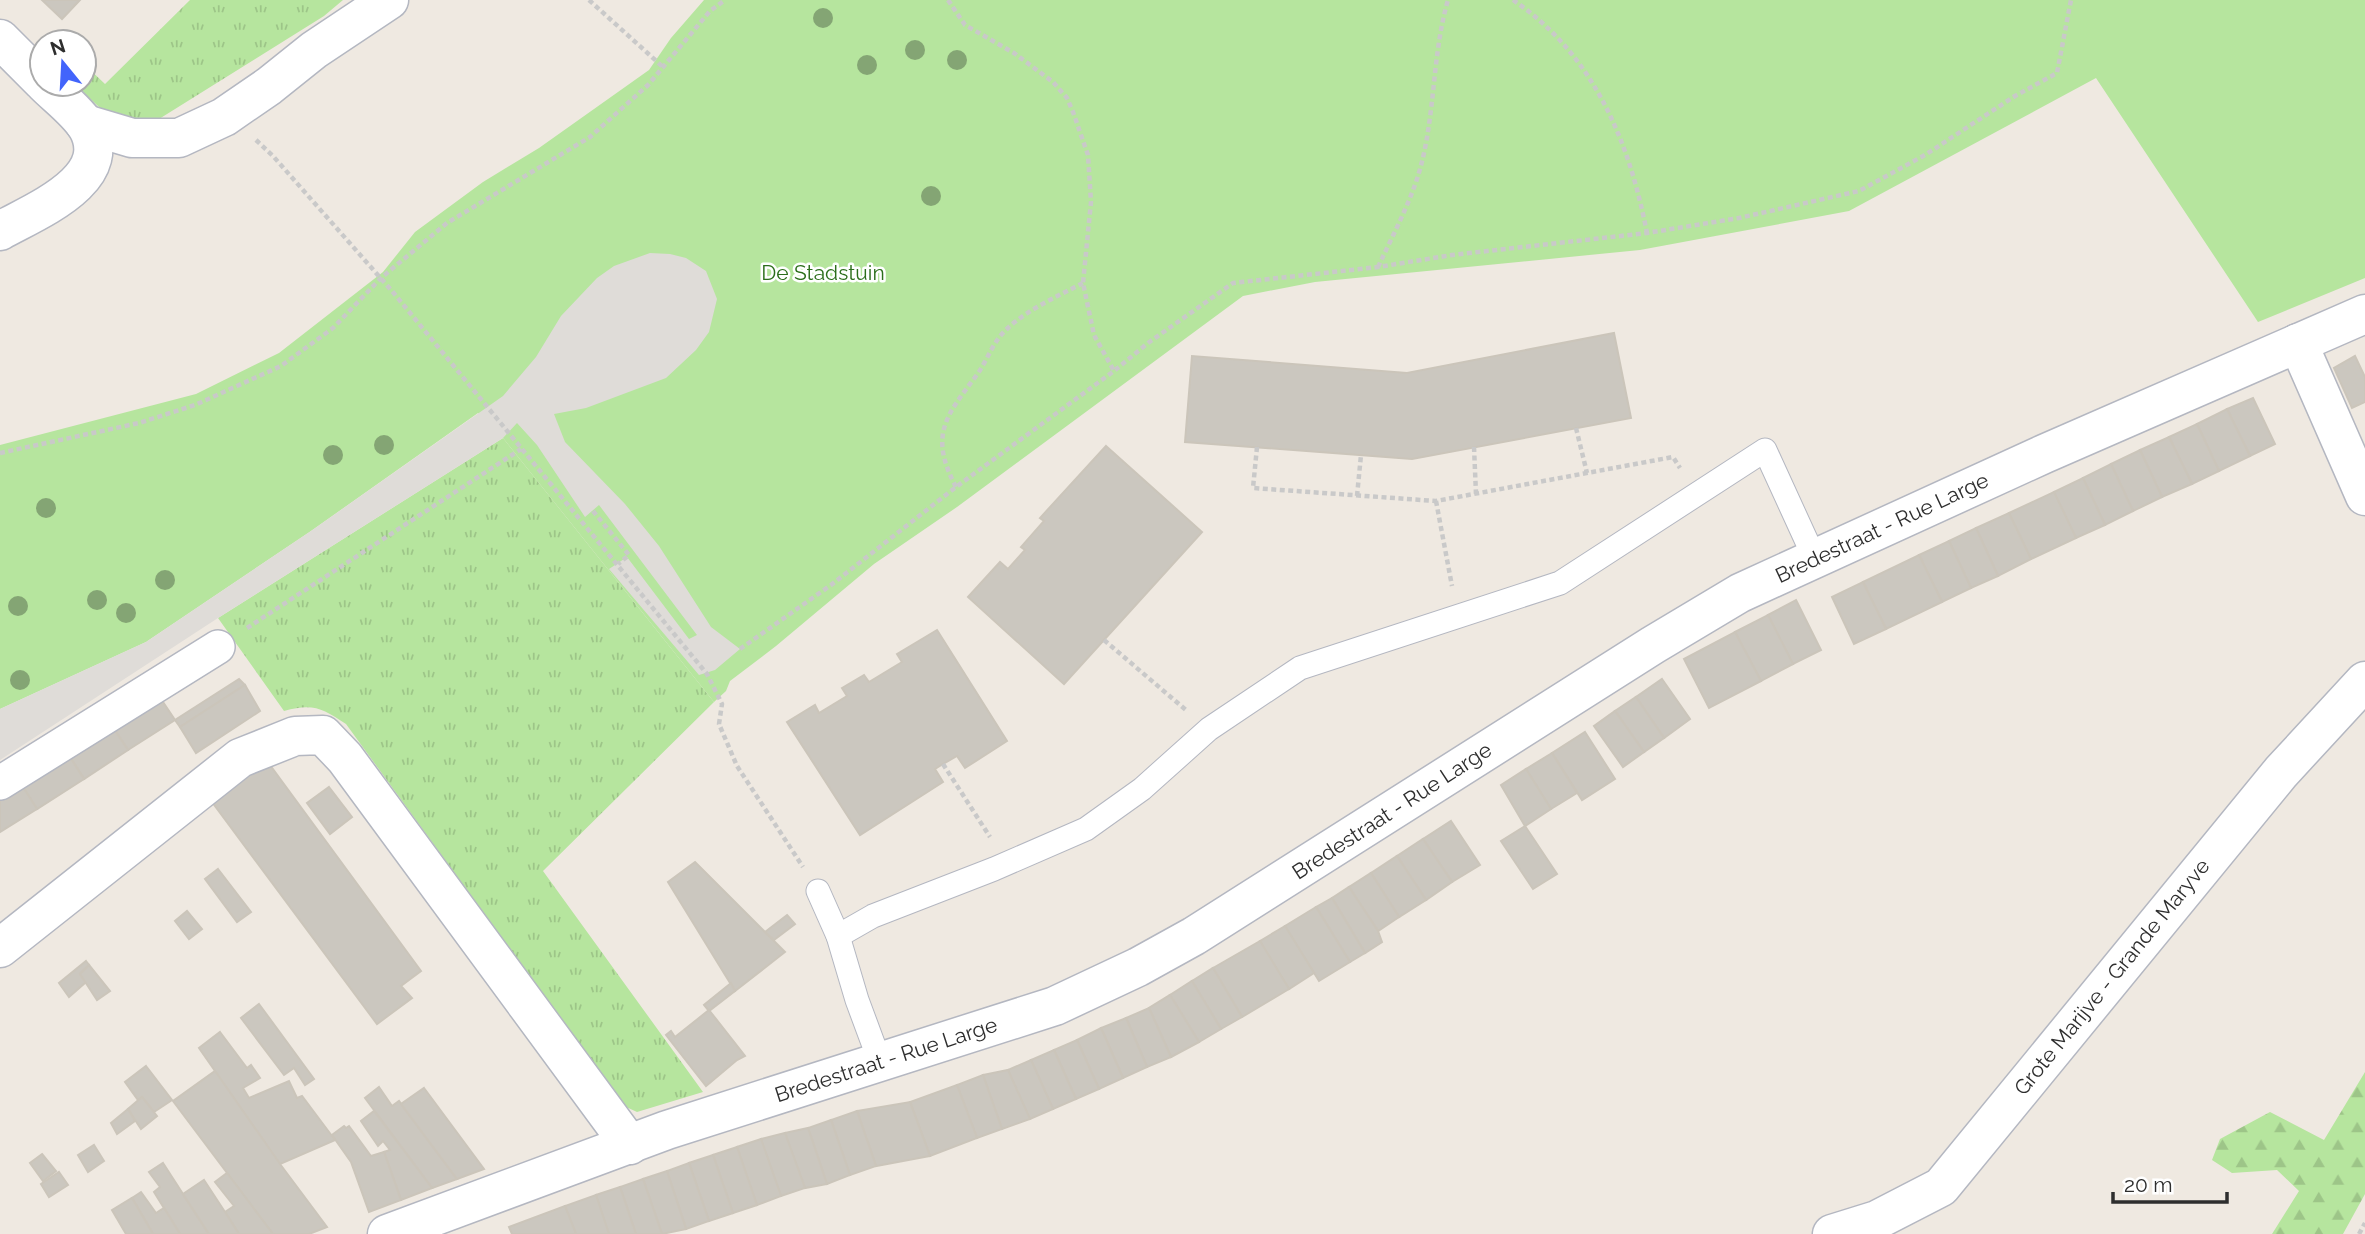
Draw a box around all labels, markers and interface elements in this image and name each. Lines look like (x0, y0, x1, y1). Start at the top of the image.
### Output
north arrow (28, 28, 98, 98)
text: N (47, 34, 68, 60)
park label: De Stadstuin (761, 260, 885, 285)
street label: Bredestraat - Rue Large (1771, 467, 1992, 588)
street label: Bredestraat - Rue Large (1287, 737, 1496, 884)
street label: Grote Marijve - Grande Maryve (2009, 854, 2215, 1100)
street label: Bredestraat - Rue Large (771, 1012, 1000, 1107)
scale bar (2113, 1160, 2227, 1204)
text: 20 m (2124, 1172, 2172, 1197)

